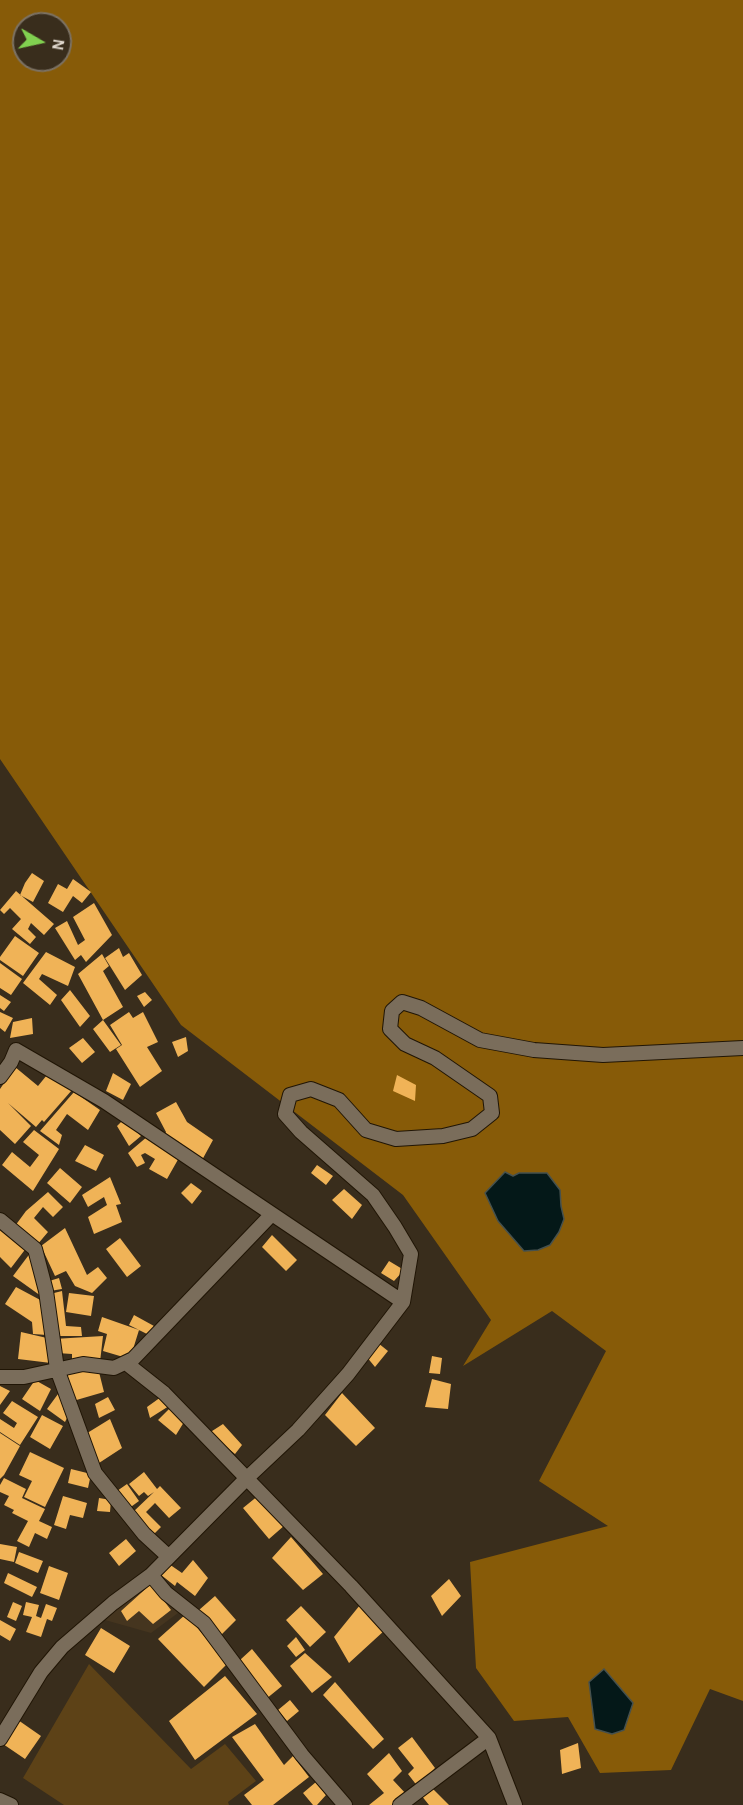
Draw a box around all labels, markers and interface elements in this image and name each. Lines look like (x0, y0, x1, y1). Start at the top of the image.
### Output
north arrow (12, 12, 72, 72)
text: N (49, 38, 67, 51)

